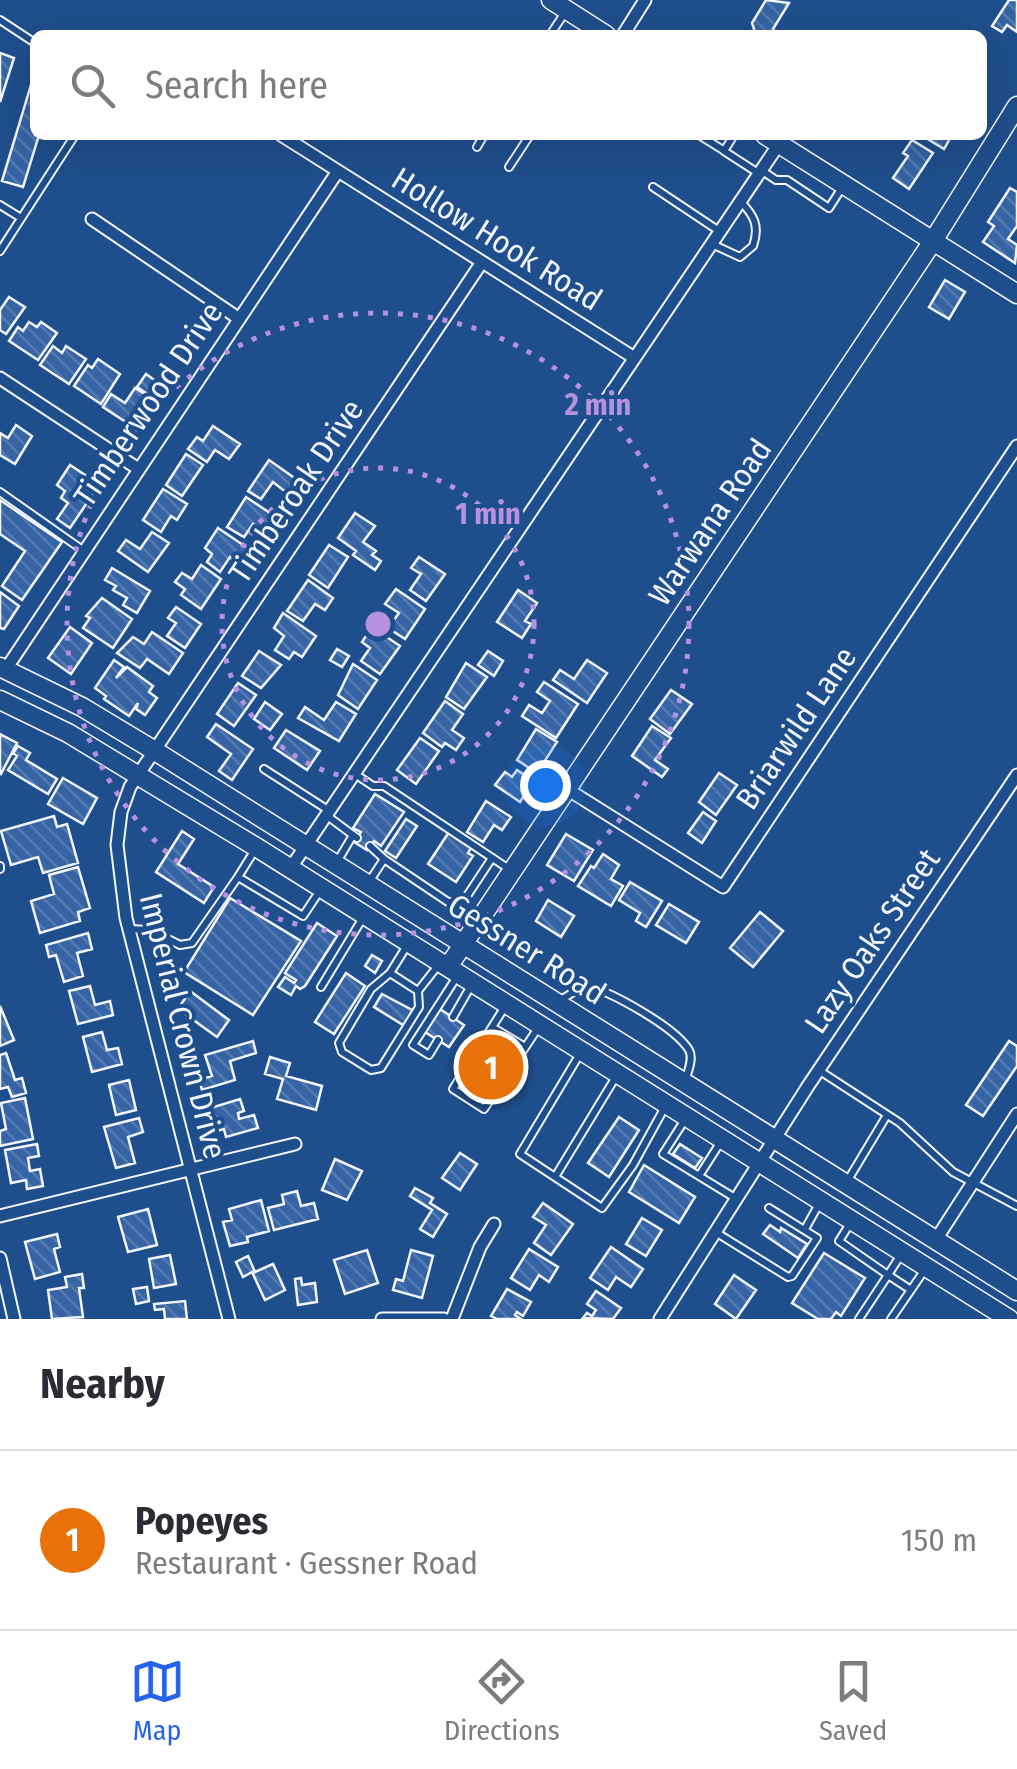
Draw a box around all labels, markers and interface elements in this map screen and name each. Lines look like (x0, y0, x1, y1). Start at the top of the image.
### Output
search box (30, 30, 987, 140)
icon: search (65, 58, 120, 113)
text: Search here (145, 62, 328, 108)
street label: Hollow Hook Road (385, 159, 609, 319)
street label: Timberwood Drive (66, 294, 230, 514)
text: 2 min (564, 387, 631, 423)
street label: Timberoak Drive (221, 392, 371, 590)
street label: Warwana Road (640, 432, 780, 612)
text: 1 min (455, 496, 521, 532)
centre of rings (360, 606, 396, 642)
street label: Briarwild Lane (728, 639, 864, 817)
your location (520, 760, 571, 811)
street label: Lazy Oaks Street (796, 841, 948, 1040)
street label: Gessner Road (441, 885, 613, 1013)
street label: Imperial Crown Drive (132, 889, 234, 1163)
pin: 1 (458, 1030, 524, 1104)
text: Nearby (40, 1359, 165, 1409)
text: Popeyes (135, 1498, 268, 1544)
text: 1 (66, 1521, 79, 1559)
text: 150 m (901, 1521, 977, 1559)
text: Restaurant · Gessner Road (135, 1544, 478, 1582)
tab: Map (130, 1654, 185, 1747)
tab: Directions (444, 1654, 560, 1747)
tab: Saved (819, 1654, 887, 1747)

